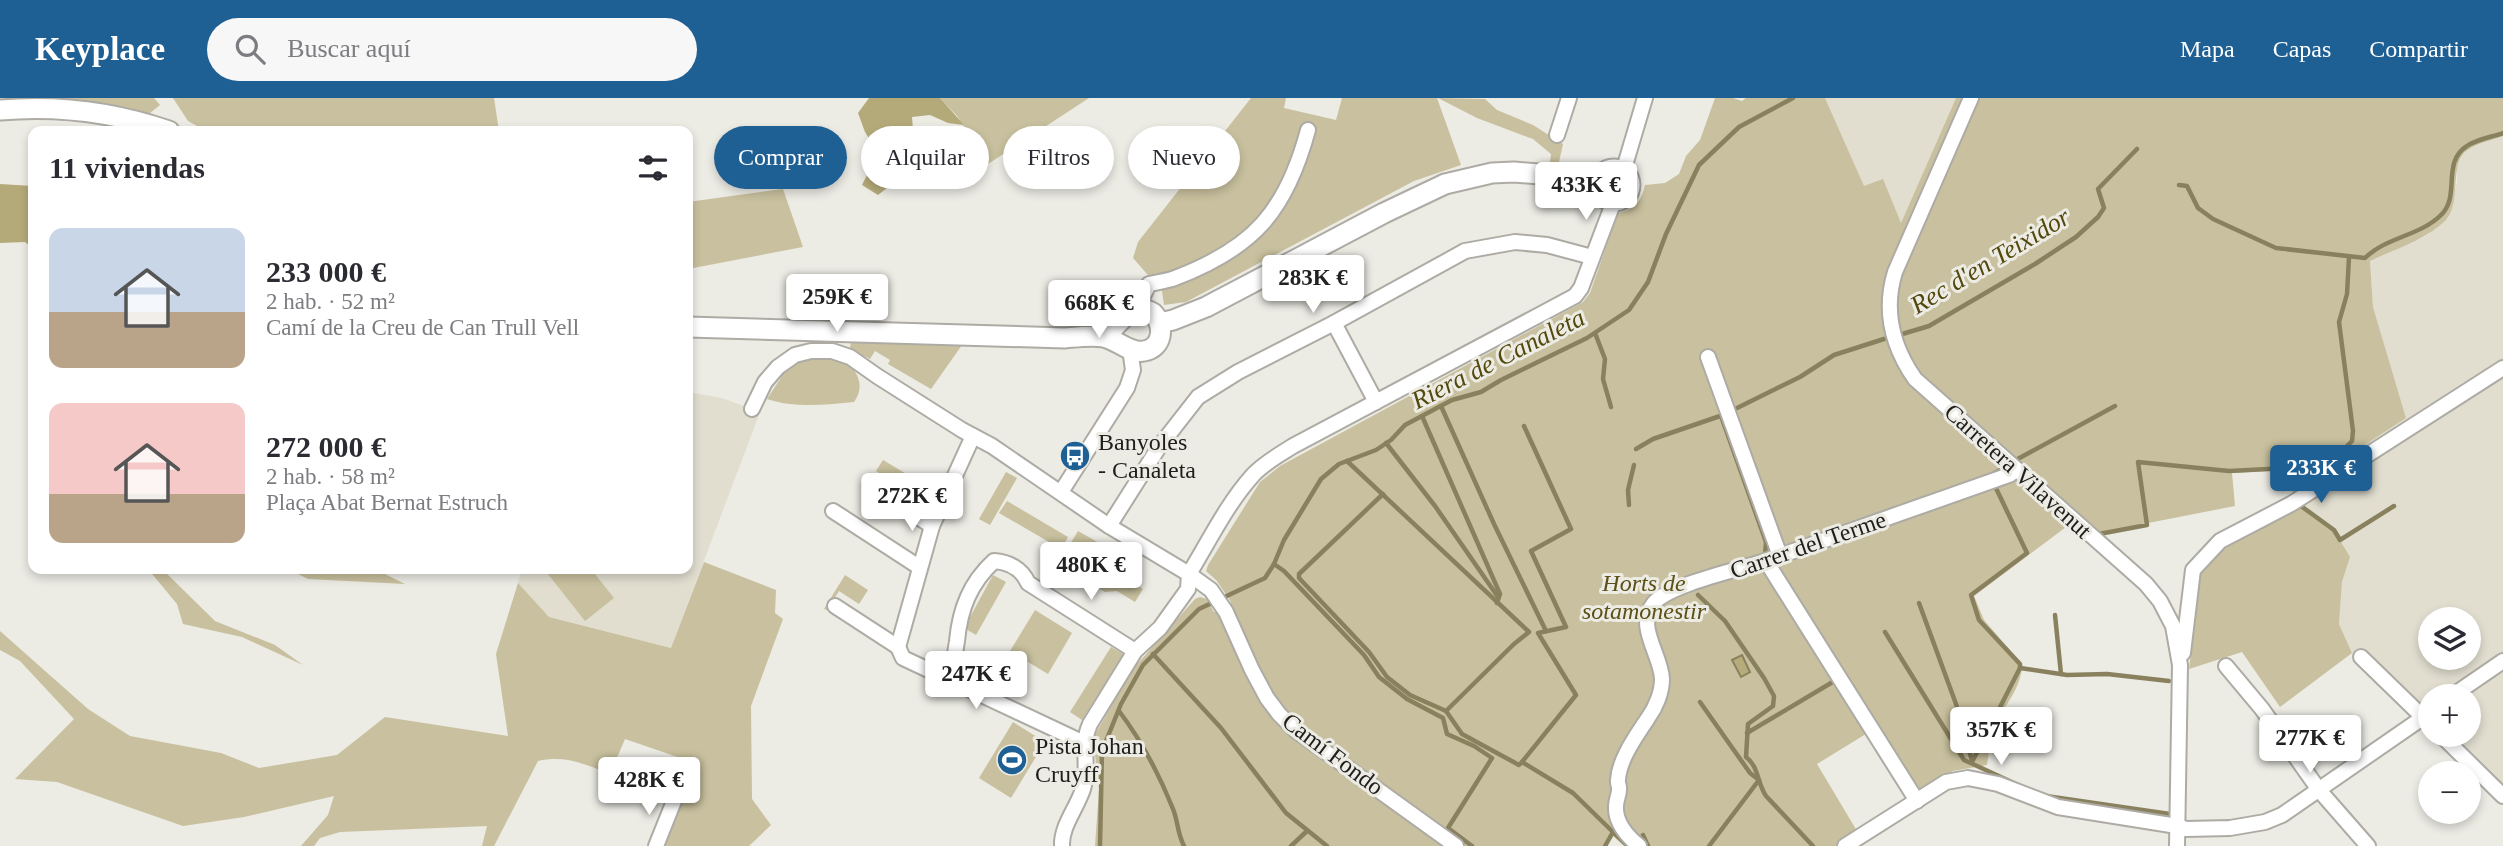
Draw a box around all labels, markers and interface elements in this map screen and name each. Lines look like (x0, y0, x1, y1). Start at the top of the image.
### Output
search box (207, 18, 697, 81)
icon: search (231, 30, 269, 68)
text: Keyplace (35, 31, 165, 67)
text: Buscar aquí (287, 34, 411, 63)
text: Mapa (2180, 36, 2235, 62)
text: Capas (2273, 36, 2331, 62)
text: Compartir (2369, 36, 2468, 62)
chip: Comprar (714, 126, 847, 189)
chip: Alquilar (861, 126, 989, 189)
chip: Filtros (1003, 126, 1114, 189)
chip: Nuevo (1128, 126, 1240, 189)
icon: filters (634, 149, 672, 187)
text: 11 viviendas (49, 151, 205, 184)
pin: 433K € (1529, 162, 1643, 222)
text: 433K € (1551, 172, 1621, 197)
water label: Rec d'en Teixidor (1904, 202, 2076, 320)
text: 233 000 € (266, 255, 386, 288)
icon: home (105, 256, 189, 340)
pin: 283K € (1256, 256, 1370, 315)
text: 283K € (1278, 265, 1348, 290)
pin: 259K € (780, 274, 894, 334)
pin: 668K € (1042, 280, 1156, 340)
text: 259K € (802, 284, 872, 309)
text: 2 hab. · 52 m² (266, 289, 395, 314)
text: 668K € (1064, 290, 1134, 315)
water label: Riera de Canaleta (1406, 303, 1590, 416)
text: Camí de la Creu de Can Trull Vell (266, 315, 579, 340)
street label: Carretera Vilavenut (1939, 398, 2097, 544)
place label: Banyoles - Canaleta (1098, 429, 1196, 483)
text: 272 000 € (266, 430, 386, 463)
icon: home (105, 431, 189, 515)
bus stop icon: Banyoles - Canaleta (1058, 439, 1092, 473)
pin: 233K € (2264, 446, 2378, 505)
text: 233K € (2286, 455, 2356, 480)
text: 2 hab. · 58 m² (266, 464, 395, 489)
pin: 272K € (855, 474, 969, 533)
text: 272K € (877, 483, 947, 508)
text: Plaça Abat Bernat Estruch (266, 490, 508, 515)
street label: Carrer del Terme (1727, 506, 1889, 584)
pin: 480K € (1034, 542, 1148, 602)
text: 480K € (1056, 552, 1126, 577)
park label: Horts de sotamonestir (1582, 570, 1707, 624)
map controls (2418, 607, 2481, 824)
button: layers (2418, 607, 2481, 670)
pin: 247K € (919, 652, 1033, 711)
text: 247K € (941, 661, 1011, 686)
button: + (2418, 684, 2481, 747)
street label: Camí Fondo (1278, 708, 1388, 800)
pin: 357K € (1944, 708, 2058, 767)
pin: 277K € (2253, 716, 2367, 775)
text: 357K € (1966, 717, 2036, 742)
text: 277K € (2275, 725, 2345, 750)
place label: Pista Johan Cruyff (1035, 733, 1144, 787)
sports icon: Pista Johan Cruyff (995, 743, 1029, 777)
pin: 428K € (592, 758, 706, 817)
button: − (2418, 761, 2481, 824)
text: 428K € (614, 767, 684, 792)

